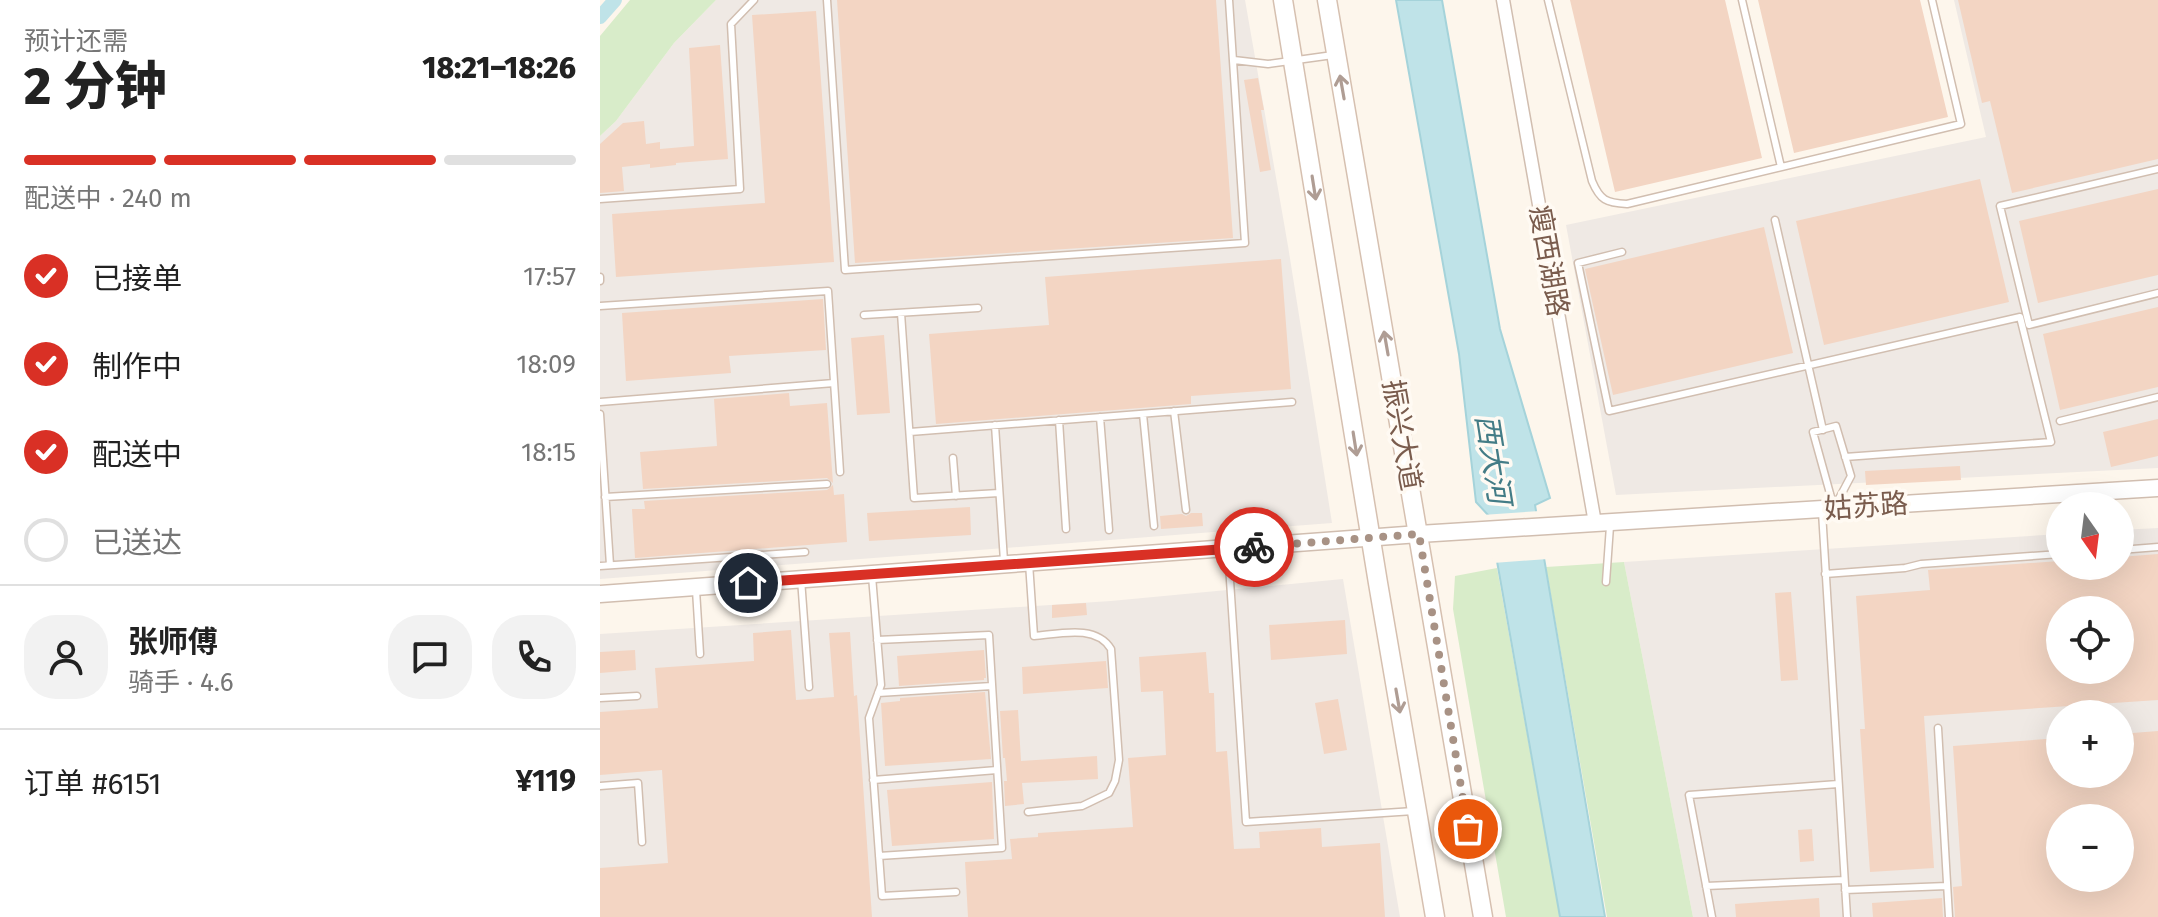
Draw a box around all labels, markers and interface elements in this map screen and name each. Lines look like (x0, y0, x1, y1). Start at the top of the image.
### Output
text: 预计还需 (24, 26, 128, 57)
text: 18:21–18:26 (422, 50, 576, 86)
text: 2 分钟 (24, 55, 167, 118)
one-way arrow (1334, 75, 1349, 100)
one-way arrow (1307, 174, 1322, 200)
text: 配送中 · 240 m (24, 183, 192, 214)
street label: 瘦西湖路 (1523, 203, 1575, 319)
icon: check (24, 254, 68, 298)
text: 已接单 (92, 261, 182, 297)
text: 17:57 (523, 261, 576, 292)
one-way arrow (1378, 331, 1393, 356)
icon: check (24, 342, 68, 386)
text: 制作中 (92, 349, 182, 385)
text: 18:09 (516, 349, 576, 380)
street label: 振兴大道 (1376, 377, 1428, 493)
water label: 西大河 (1468, 412, 1519, 511)
icon: check (24, 430, 68, 474)
one-way arrow (1349, 431, 1364, 456)
text: 配送中 (92, 437, 182, 473)
text: 18:15 (521, 437, 576, 468)
street label: 姑苏路 (1823, 487, 1909, 525)
north arrow (2046, 492, 2134, 580)
map controls (2046, 492, 2134, 892)
courier (1214, 507, 1294, 587)
text: 已送达 (92, 525, 182, 561)
icon: bike (1232, 525, 1276, 569)
pin (714, 549, 782, 617)
icon: home (726, 561, 770, 605)
button: locate (2046, 596, 2134, 684)
button: person (24, 615, 108, 699)
button: chat (388, 615, 472, 699)
button: phone (492, 615, 576, 699)
text: 张师傅 (128, 624, 218, 660)
text: 骑手 · 4.6 (128, 667, 234, 698)
one-way arrow (1391, 687, 1406, 713)
button: + (2046, 700, 2134, 788)
text: ¥119 (516, 763, 576, 799)
text: 订单 #6151 (24, 766, 162, 802)
pin (1434, 795, 1502, 863)
button: − (2046, 804, 2134, 892)
icon: bag (1446, 807, 1490, 851)

